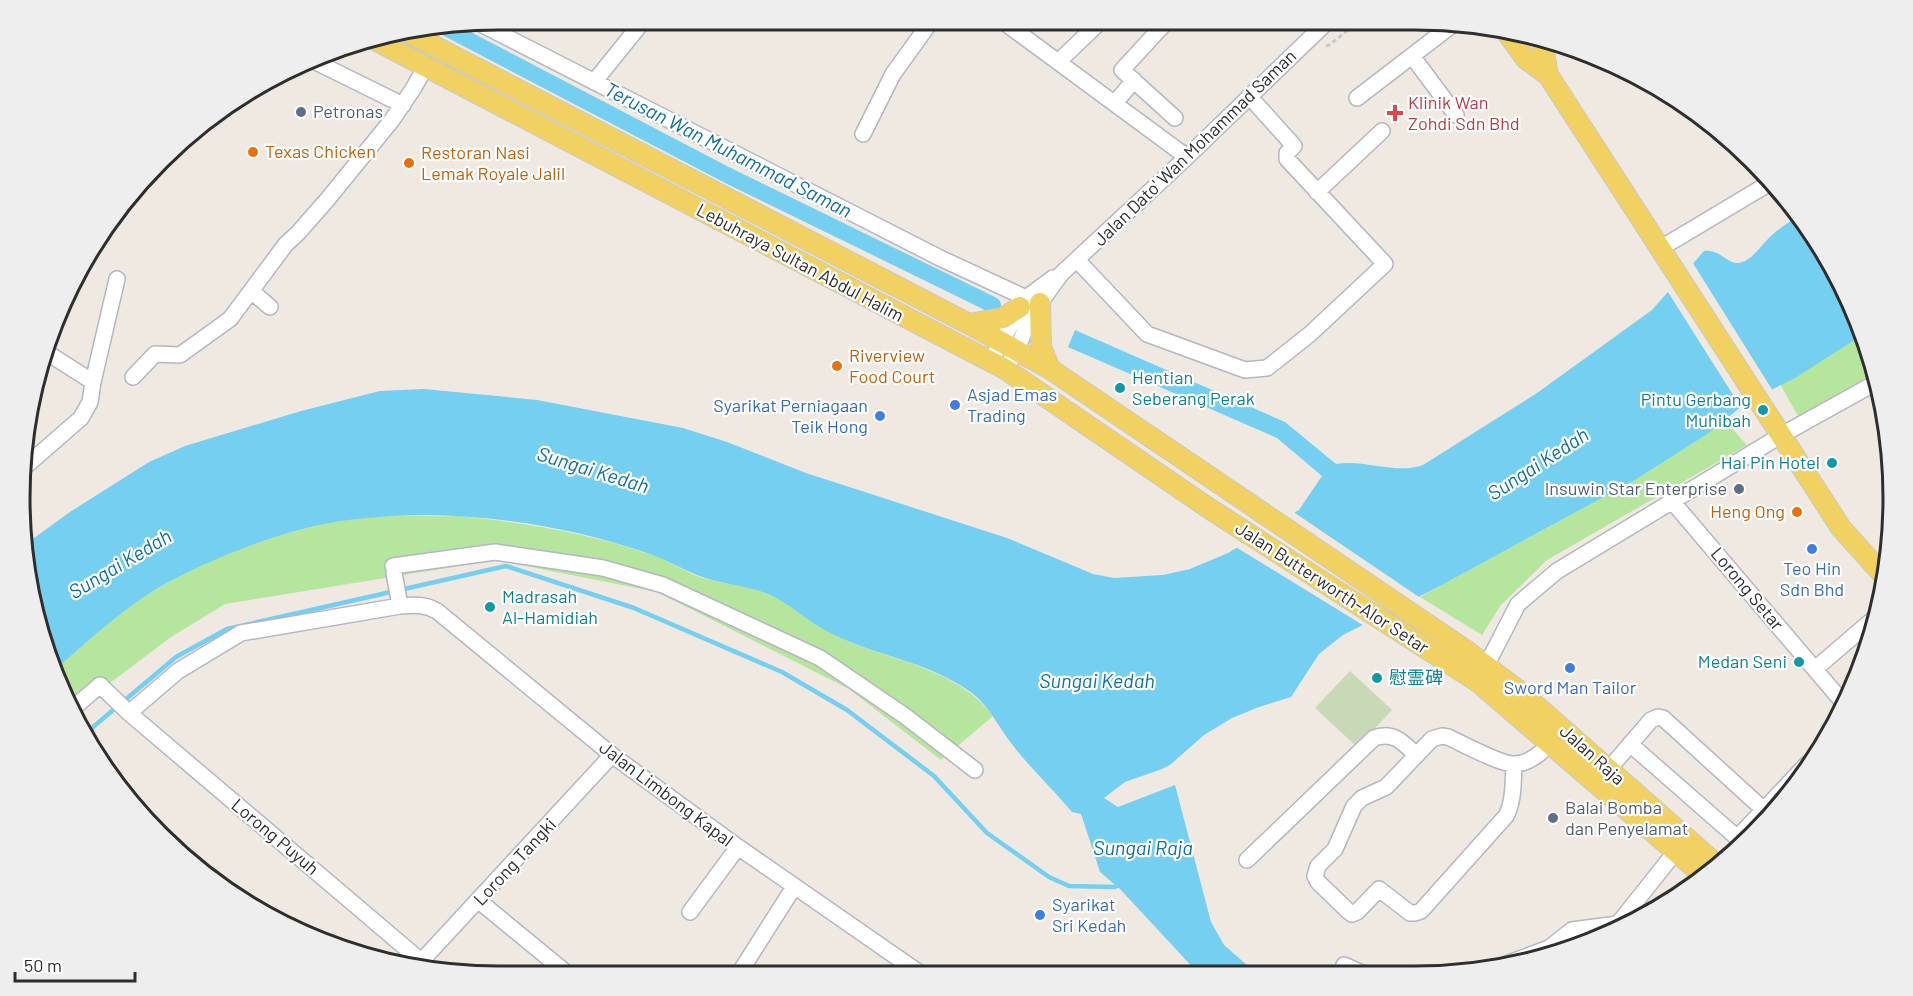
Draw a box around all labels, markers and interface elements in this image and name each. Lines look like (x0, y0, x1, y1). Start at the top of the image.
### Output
street label: Jalan Dato' Wan Mohammad Saman (1088, 45, 1300, 250)
water label: Terusan Wan Muhammad Saman (601, 76, 856, 222)
place label: Klinik Wan Zohdi Sdn Bhd (1408, 91, 1520, 134)
place label: Petronas (313, 100, 383, 122)
marker: Klinik Wan Zohdi Sdn Bhd (1386, 104, 1404, 122)
marker: Petronas (294, 105, 308, 119)
place label: Texas Chicken (265, 140, 376, 162)
place label: Restoran Nasi Lemak Royale Jalil (421, 141, 565, 184)
marker: Texas Chicken (246, 145, 260, 159)
marker: Restoran Nasi Lemak Royale Jalil (402, 156, 416, 170)
street label: Lebuhraya Sultan Abdul Halim (693, 198, 908, 326)
place label: Riverview Food Court (849, 344, 935, 387)
marker: Riverview Food Court (830, 359, 844, 373)
place label: Hentian Seberang Perak (1132, 366, 1255, 409)
marker: Hentian Seberang Perak (1113, 381, 1127, 395)
place label: Asjad Emas Trading (967, 383, 1057, 426)
place label: Pintu Gerbang Muhibah (1641, 388, 1751, 431)
place label: Syarikat Perniagaan Teik Hong (713, 394, 868, 437)
marker: Asjad Emas Trading (948, 398, 962, 412)
marker: Pintu Gerbang Muhibah (1756, 403, 1770, 417)
marker: Syarikat Perniagaan Teik Hong (873, 409, 887, 423)
water label: Sungai Kedah (1482, 422, 1592, 505)
water label: Sungai Kedah (535, 441, 652, 497)
place label: Hai Pin Hotel (1721, 451, 1820, 473)
marker: Hai Pin Hotel (1825, 456, 1839, 470)
place label: Insuwin Star Enterprise (1545, 477, 1727, 499)
marker: Insuwin Star Enterprise (1732, 482, 1746, 496)
place label: Heng Ong (1710, 500, 1785, 522)
marker: Heng Ong (1790, 505, 1804, 519)
street label: Jalan Butterworth-Alor Setar (1232, 516, 1434, 658)
water label: Sungai Kedah (64, 523, 175, 603)
street label: Lorong Setar (1707, 542, 1789, 635)
marker: Teo Hin Sdn Bhd (1805, 542, 1819, 556)
place label: Teo Hin Sdn Bhd (1780, 557, 1844, 600)
place label: Madrasah Al-Hamidiah (502, 585, 598, 628)
marker: Madrasah Al-Hamidiah (483, 600, 497, 614)
place label: Medan Seni (1698, 650, 1787, 672)
marker: Medan Seni (1792, 655, 1806, 669)
marker: Sword Man Tailor (1563, 661, 1577, 675)
place label: 慰霊碑 (1389, 666, 1443, 688)
water label: Sungai Kedah (1039, 668, 1155, 692)
marker: 慰霊碑 (1370, 671, 1384, 685)
place label: Sword Man Tailor (1504, 676, 1637, 698)
street label: Jalan Raja (1556, 719, 1630, 789)
street label: Jalan Limbong Kapal (595, 736, 738, 851)
street label: Lorong Puyuh (228, 793, 324, 879)
place label: Balai Bomba dan Penyelamat (1565, 796, 1688, 839)
marker: Balai Bomba dan Penyelamat (1546, 811, 1560, 825)
street label: Lorong Tangki (468, 813, 560, 910)
water label: Sungai Raja (1093, 835, 1193, 859)
place label: Syarikat Sri Kedah (1052, 893, 1126, 936)
marker: Syarikat Sri Kedah (1033, 908, 1047, 922)
scale bar (15, 945, 135, 983)
text: 50 m (24, 954, 62, 976)

